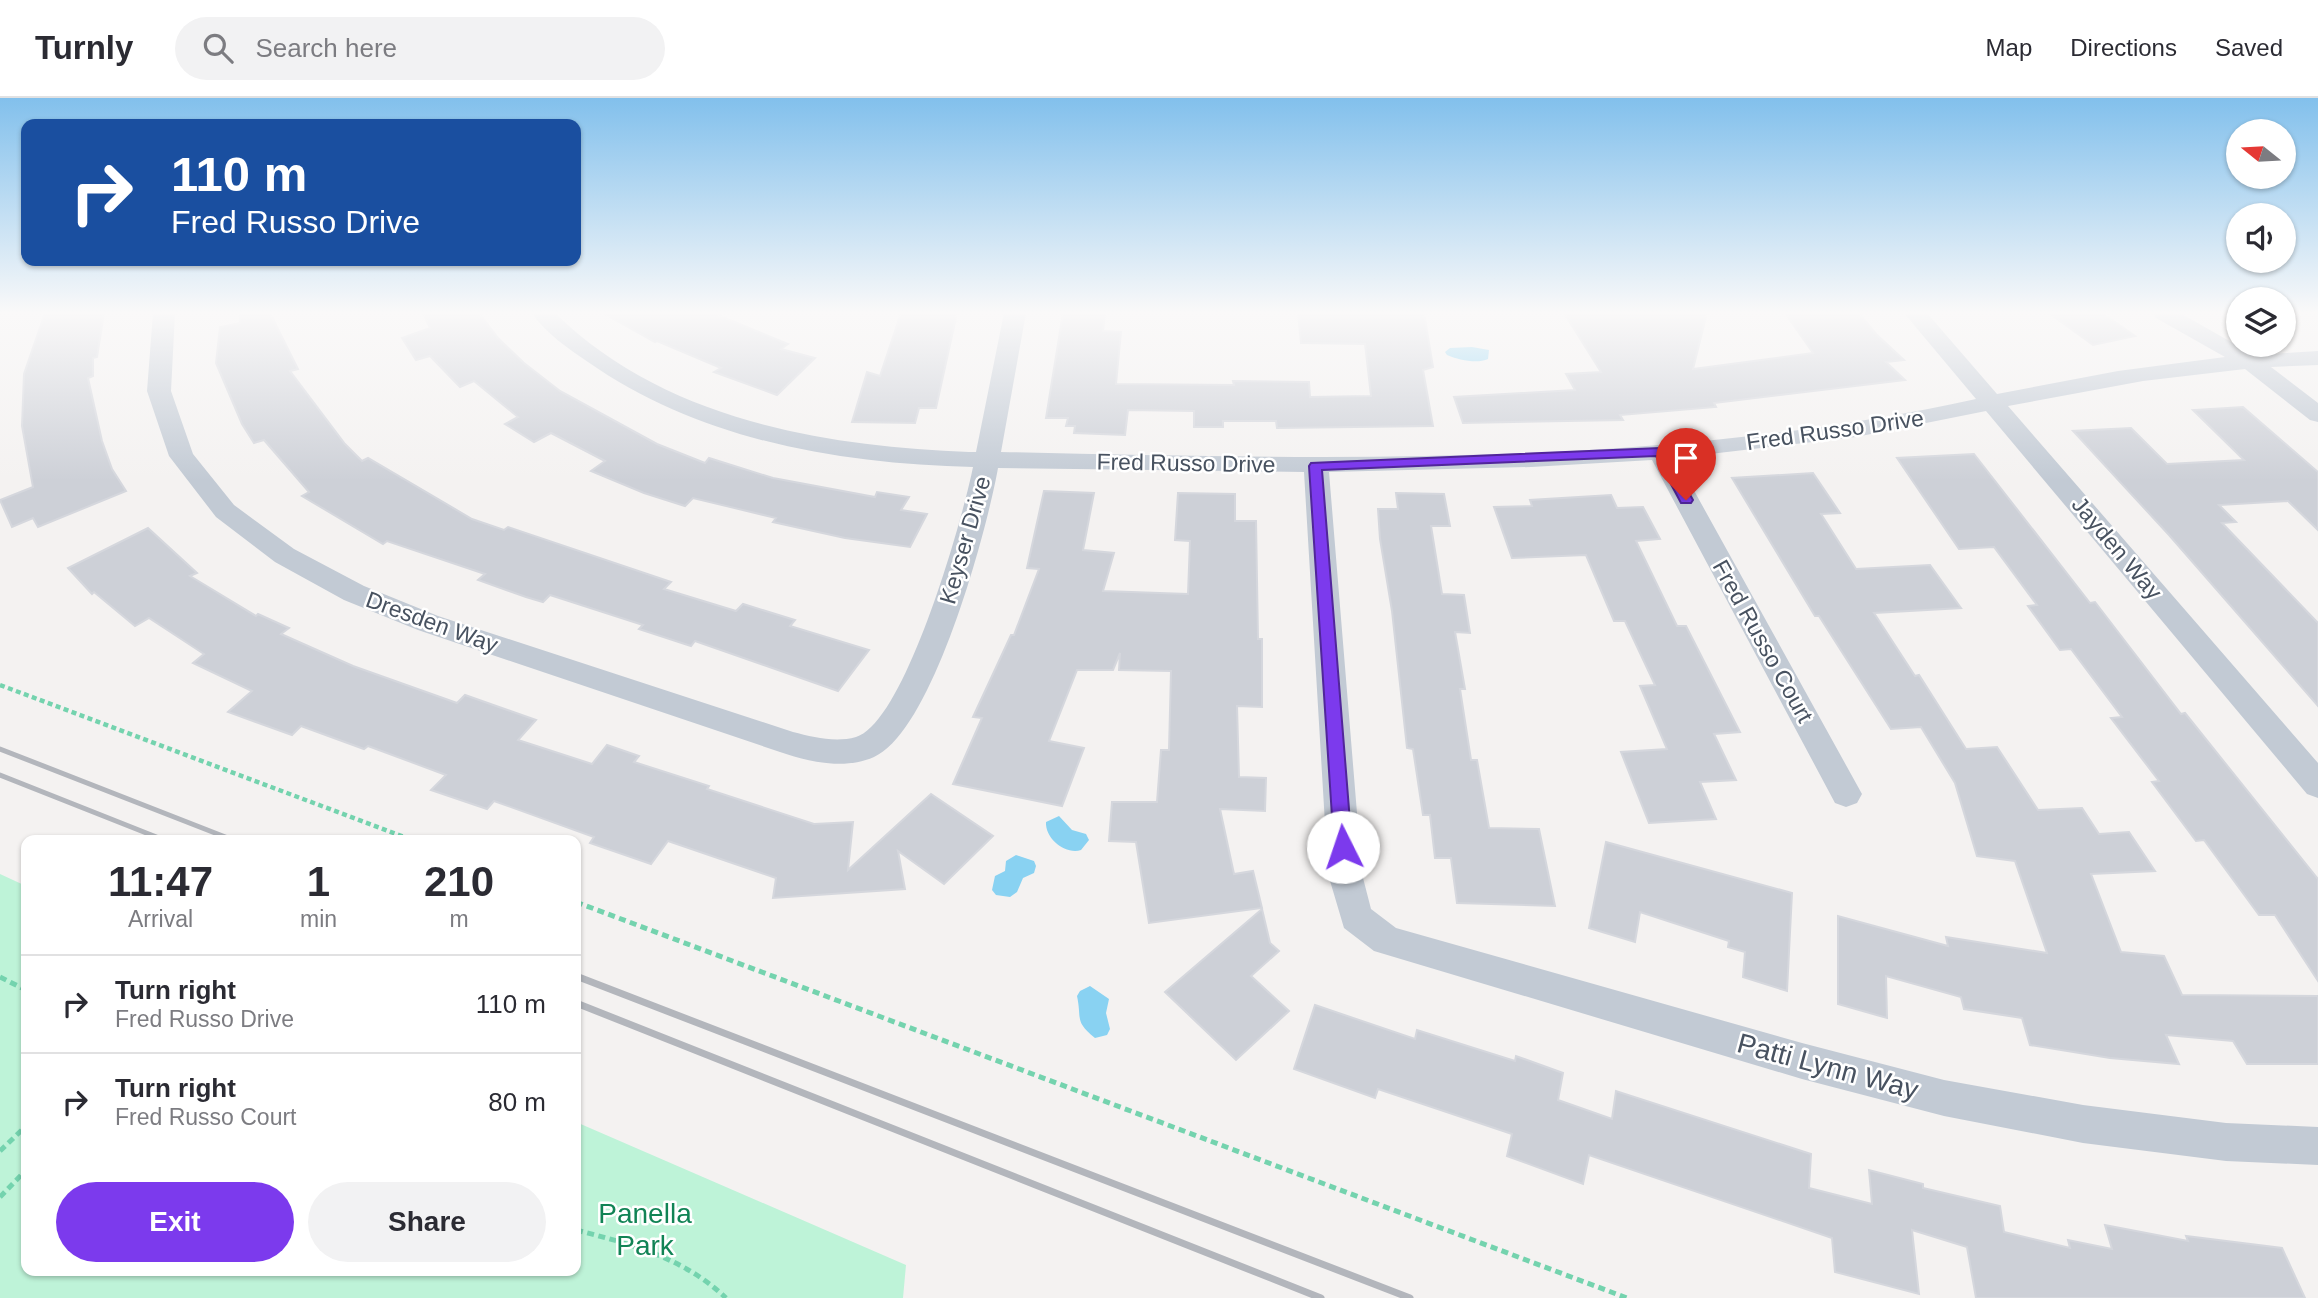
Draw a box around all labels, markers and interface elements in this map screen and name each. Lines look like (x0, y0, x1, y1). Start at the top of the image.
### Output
search box (175, 17, 665, 80)
text: Turnly (35, 29, 133, 66)
icon: search (199, 29, 237, 67)
text: Search here (255, 33, 397, 63)
text: Map (1986, 34, 2032, 61)
text: Directions (2070, 34, 2177, 61)
text: Saved (2215, 34, 2283, 61)
north arrow (2226, 119, 2296, 189)
map controls (2226, 119, 2296, 357)
icon: right (56, 147, 147, 238)
text: 110 m (171, 147, 307, 201)
button: sound (2226, 203, 2296, 273)
text: Fred Russo Drive (171, 204, 420, 240)
button: layers (2226, 287, 2296, 357)
street label: Fred Russo Drive (1745, 405, 1925, 455)
pin (1656, 428, 1716, 500)
icon: arrive (1667, 439, 1705, 477)
street label: Fred Russo Drive (1096, 448, 1276, 478)
street label: Keyser Drive (934, 473, 996, 607)
street label: Jayden Way (2067, 491, 2168, 605)
street label: Fred Russo Court (1708, 555, 1819, 727)
street label: Dresden Way (362, 586, 502, 658)
position arrow (1306, 810, 1380, 884)
text: 11:47 (108, 858, 213, 905)
text: 1 (307, 858, 330, 905)
text: 210 (424, 858, 494, 905)
text: Arrival (128, 906, 193, 932)
text: min (300, 906, 337, 932)
text: m (449, 906, 469, 932)
text: Turn right (115, 975, 236, 1005)
icon: right (56, 985, 94, 1023)
text: 110 m (476, 989, 546, 1019)
text: Fred Russo Drive (115, 1006, 294, 1032)
street label: Patti Lynn Way (1734, 1027, 1922, 1106)
text: Turn right (115, 1073, 236, 1103)
icon: right (56, 1083, 94, 1121)
text: 80 m (488, 1087, 546, 1117)
text: Fred Russo Court (115, 1104, 297, 1130)
button: Exit (56, 1182, 294, 1262)
button: Share (308, 1182, 546, 1262)
park label: Panella Park (598, 1198, 692, 1261)

